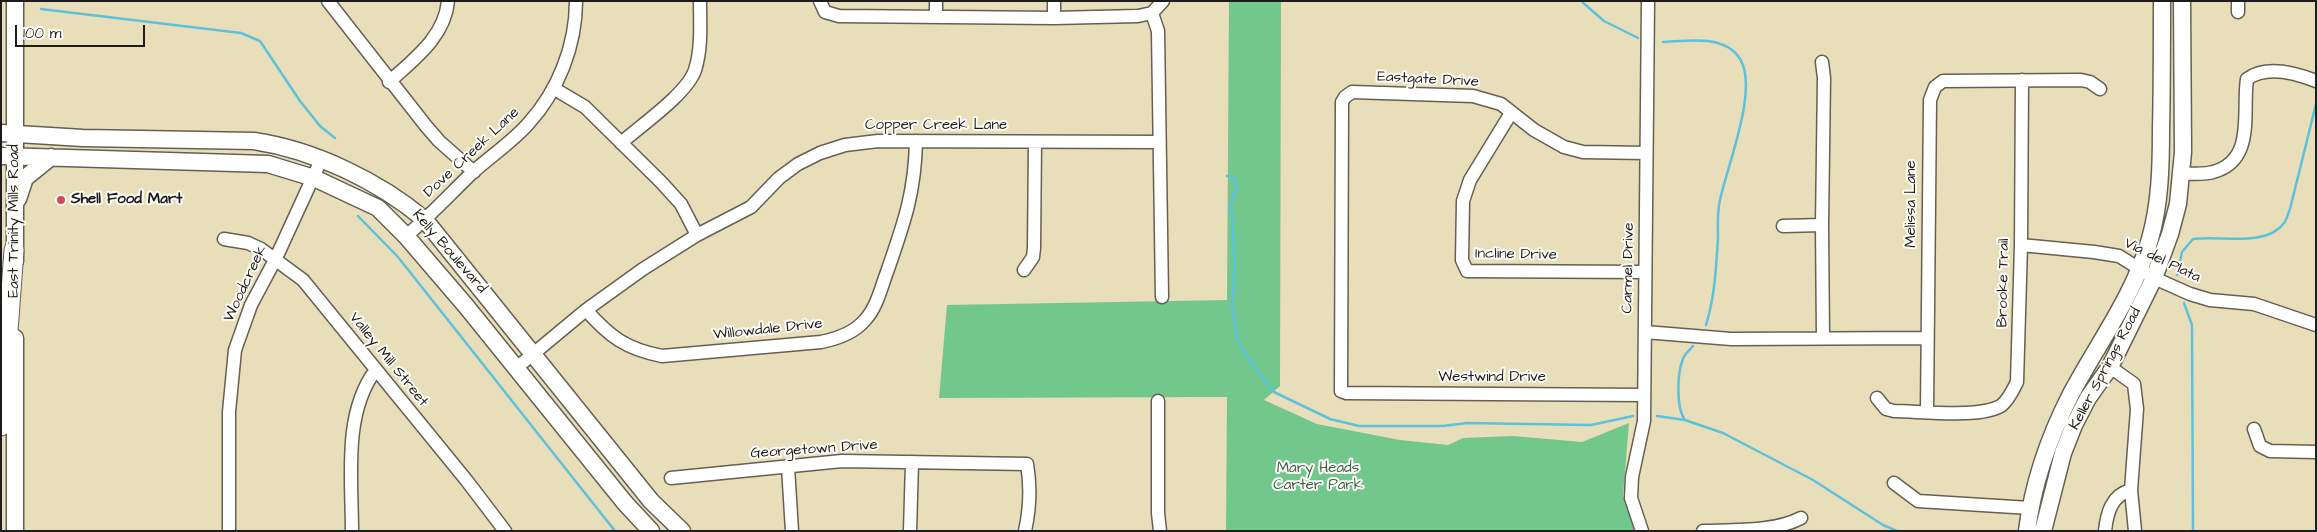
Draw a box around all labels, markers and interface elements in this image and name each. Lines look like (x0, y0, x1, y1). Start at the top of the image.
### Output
scale bar (18, 15, 148, 47)
text: 100 m (23, 23, 62, 44)
street label: Eastgate Drive (1377, 68, 1479, 92)
street label: Dove Creek Lane (421, 104, 523, 202)
street label: Copper Creek Lane (865, 117, 1007, 135)
street label: East Trinity Mills Road (6, 144, 24, 298)
street label: Melissa Lane (1903, 160, 1921, 248)
place label: Shell Food Mart (71, 191, 182, 209)
marker: Shell Food Mart (55, 194, 67, 206)
street label: Kelly Boulevard (408, 207, 490, 297)
street label: Carmel Drive (1619, 222, 1639, 314)
street label: Via del Plata (2121, 235, 2203, 287)
street label: Brooke Trail (1994, 238, 2014, 328)
street label: Woodcreek (221, 243, 271, 325)
street label: Incline Drive (1475, 245, 1557, 265)
street label: Keller Springs Road (2066, 305, 2146, 433)
street label: Valley Mill Street (345, 309, 431, 411)
street label: Willowdale Drive (713, 315, 823, 345)
street label: Westwind Drive (1438, 369, 1546, 387)
street label: Georgetown Drive (750, 437, 878, 463)
park label: Mary Heads Carter Park (1273, 460, 1363, 495)

